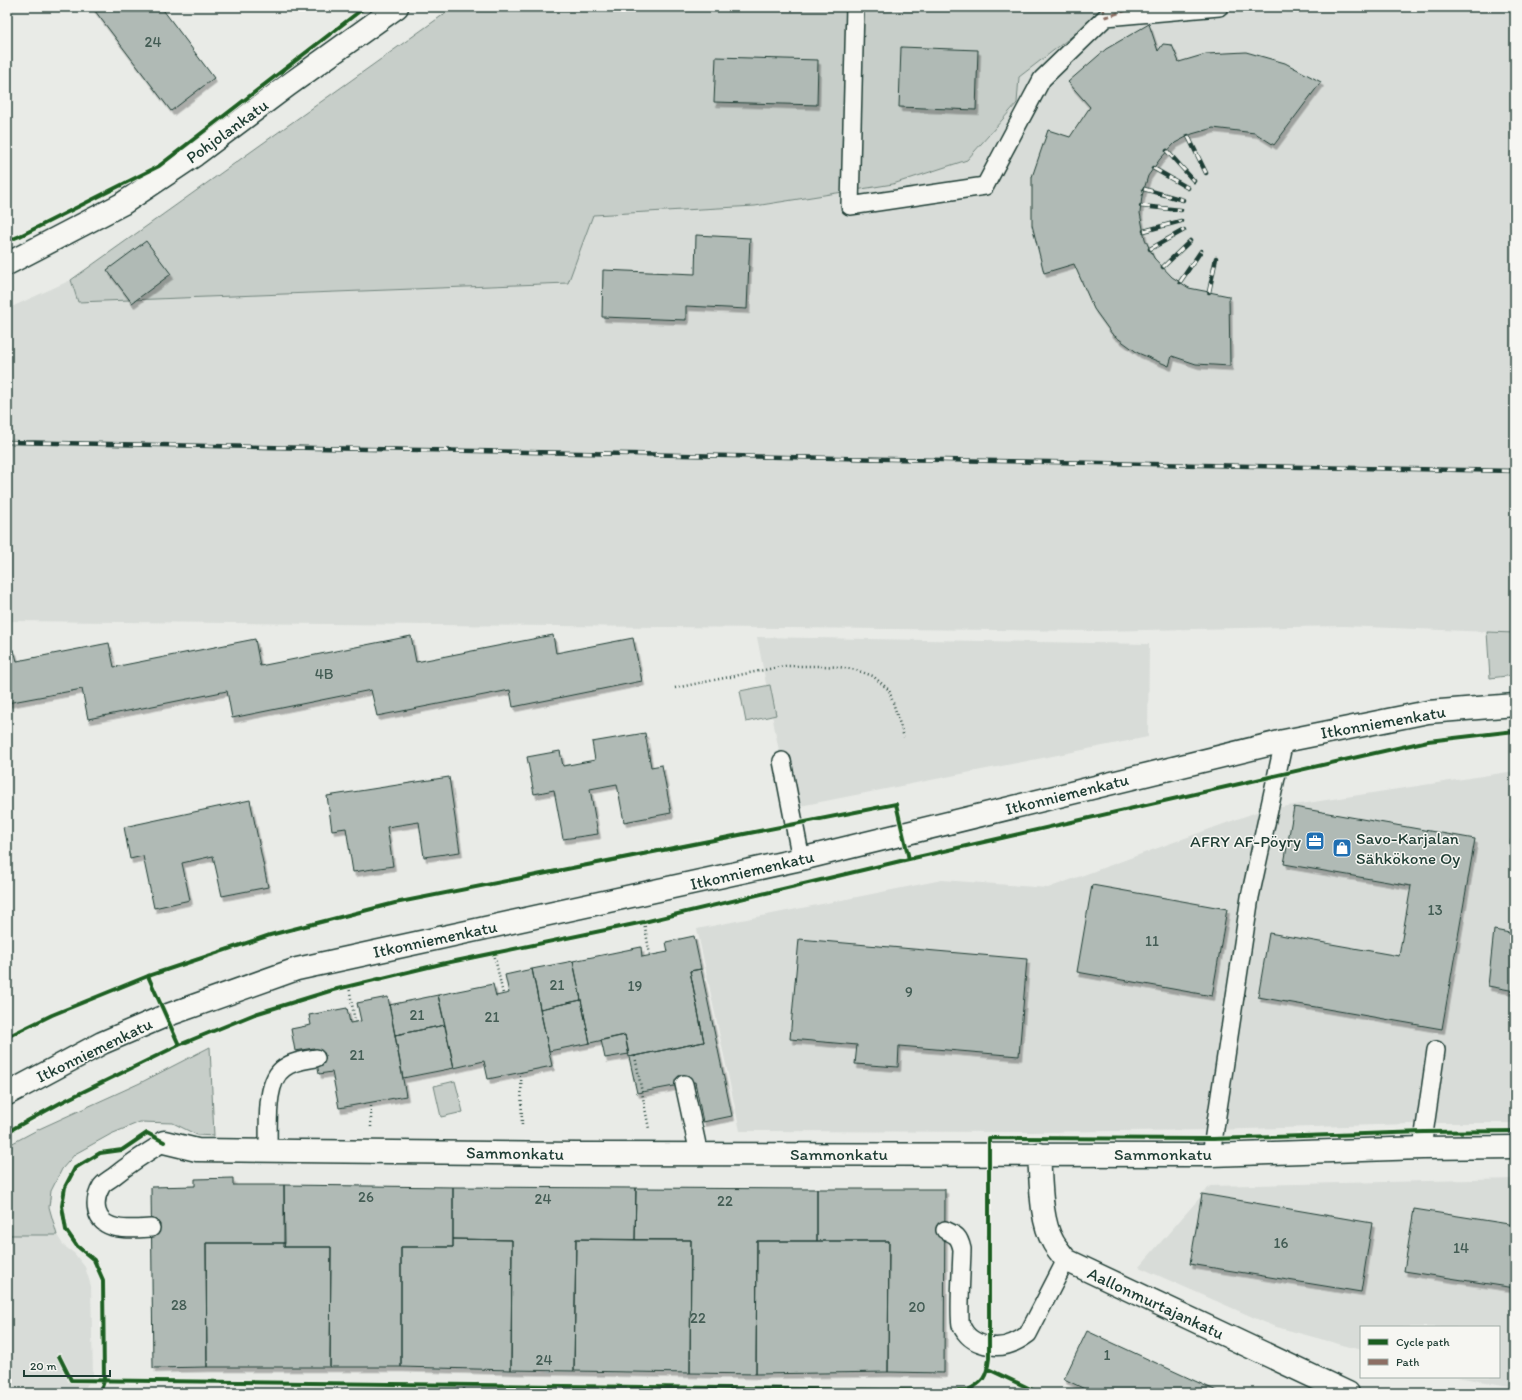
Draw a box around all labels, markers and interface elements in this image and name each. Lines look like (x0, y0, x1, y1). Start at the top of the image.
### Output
house number: 24 (145, 33, 161, 51)
street label: Pohjolankatu (182, 95, 272, 167)
house number: 4B (315, 665, 334, 683)
street label: Itkonniemenkatu (1319, 701, 1447, 743)
street label: Itkonniemenkatu (1003, 769, 1131, 819)
place label: Savo-Karjalan Sähkökone Oy (1356, 828, 1460, 868)
office icon: AFRY AF-Pöyry (1304, 830, 1326, 852)
place label: AFRY AF-Pöyry (1190, 831, 1301, 851)
shop icon: Savo-Karjalan Sähkökone Oy (1331, 837, 1353, 859)
street label: Itkonniemenkatu (688, 846, 816, 894)
house number: 13 (1427, 901, 1443, 919)
street label: Itkonniemenkatu (371, 916, 499, 962)
house number: 11 (1145, 932, 1159, 950)
house number: 21 (550, 976, 564, 994)
house number: 19 (628, 977, 643, 995)
house number: 9 (905, 983, 913, 1001)
house number: 21 (410, 1006, 424, 1024)
house number: 21 (485, 1008, 499, 1026)
street label: Itkonniemenkatu (33, 1013, 156, 1087)
house number: 21 (350, 1046, 364, 1064)
street label: Sammonkatu (466, 1142, 565, 1164)
street label: Sammonkatu (790, 1144, 889, 1164)
street label: Sammonkatu (1114, 1144, 1213, 1164)
house number: 26 (358, 1188, 374, 1206)
house number: 24 (535, 1190, 551, 1208)
house number: 22 (717, 1192, 733, 1210)
house number: 16 (1274, 1234, 1289, 1252)
house number: 14 (1453, 1239, 1469, 1257)
street label: Aallonmurtajankatu (1085, 1263, 1228, 1344)
house number: 28 (171, 1296, 187, 1314)
house number: 20 (908, 1298, 926, 1316)
house number: 22 (690, 1309, 706, 1327)
legend (1360, 1326, 1500, 1378)
text: Cycle path (1396, 1335, 1450, 1349)
house number: 1 (1104, 1346, 1111, 1364)
house number: 24 (536, 1351, 552, 1369)
scale bar (24, 1352, 110, 1378)
text: Path (1396, 1355, 1419, 1369)
text: 20 m (30, 1359, 57, 1373)

